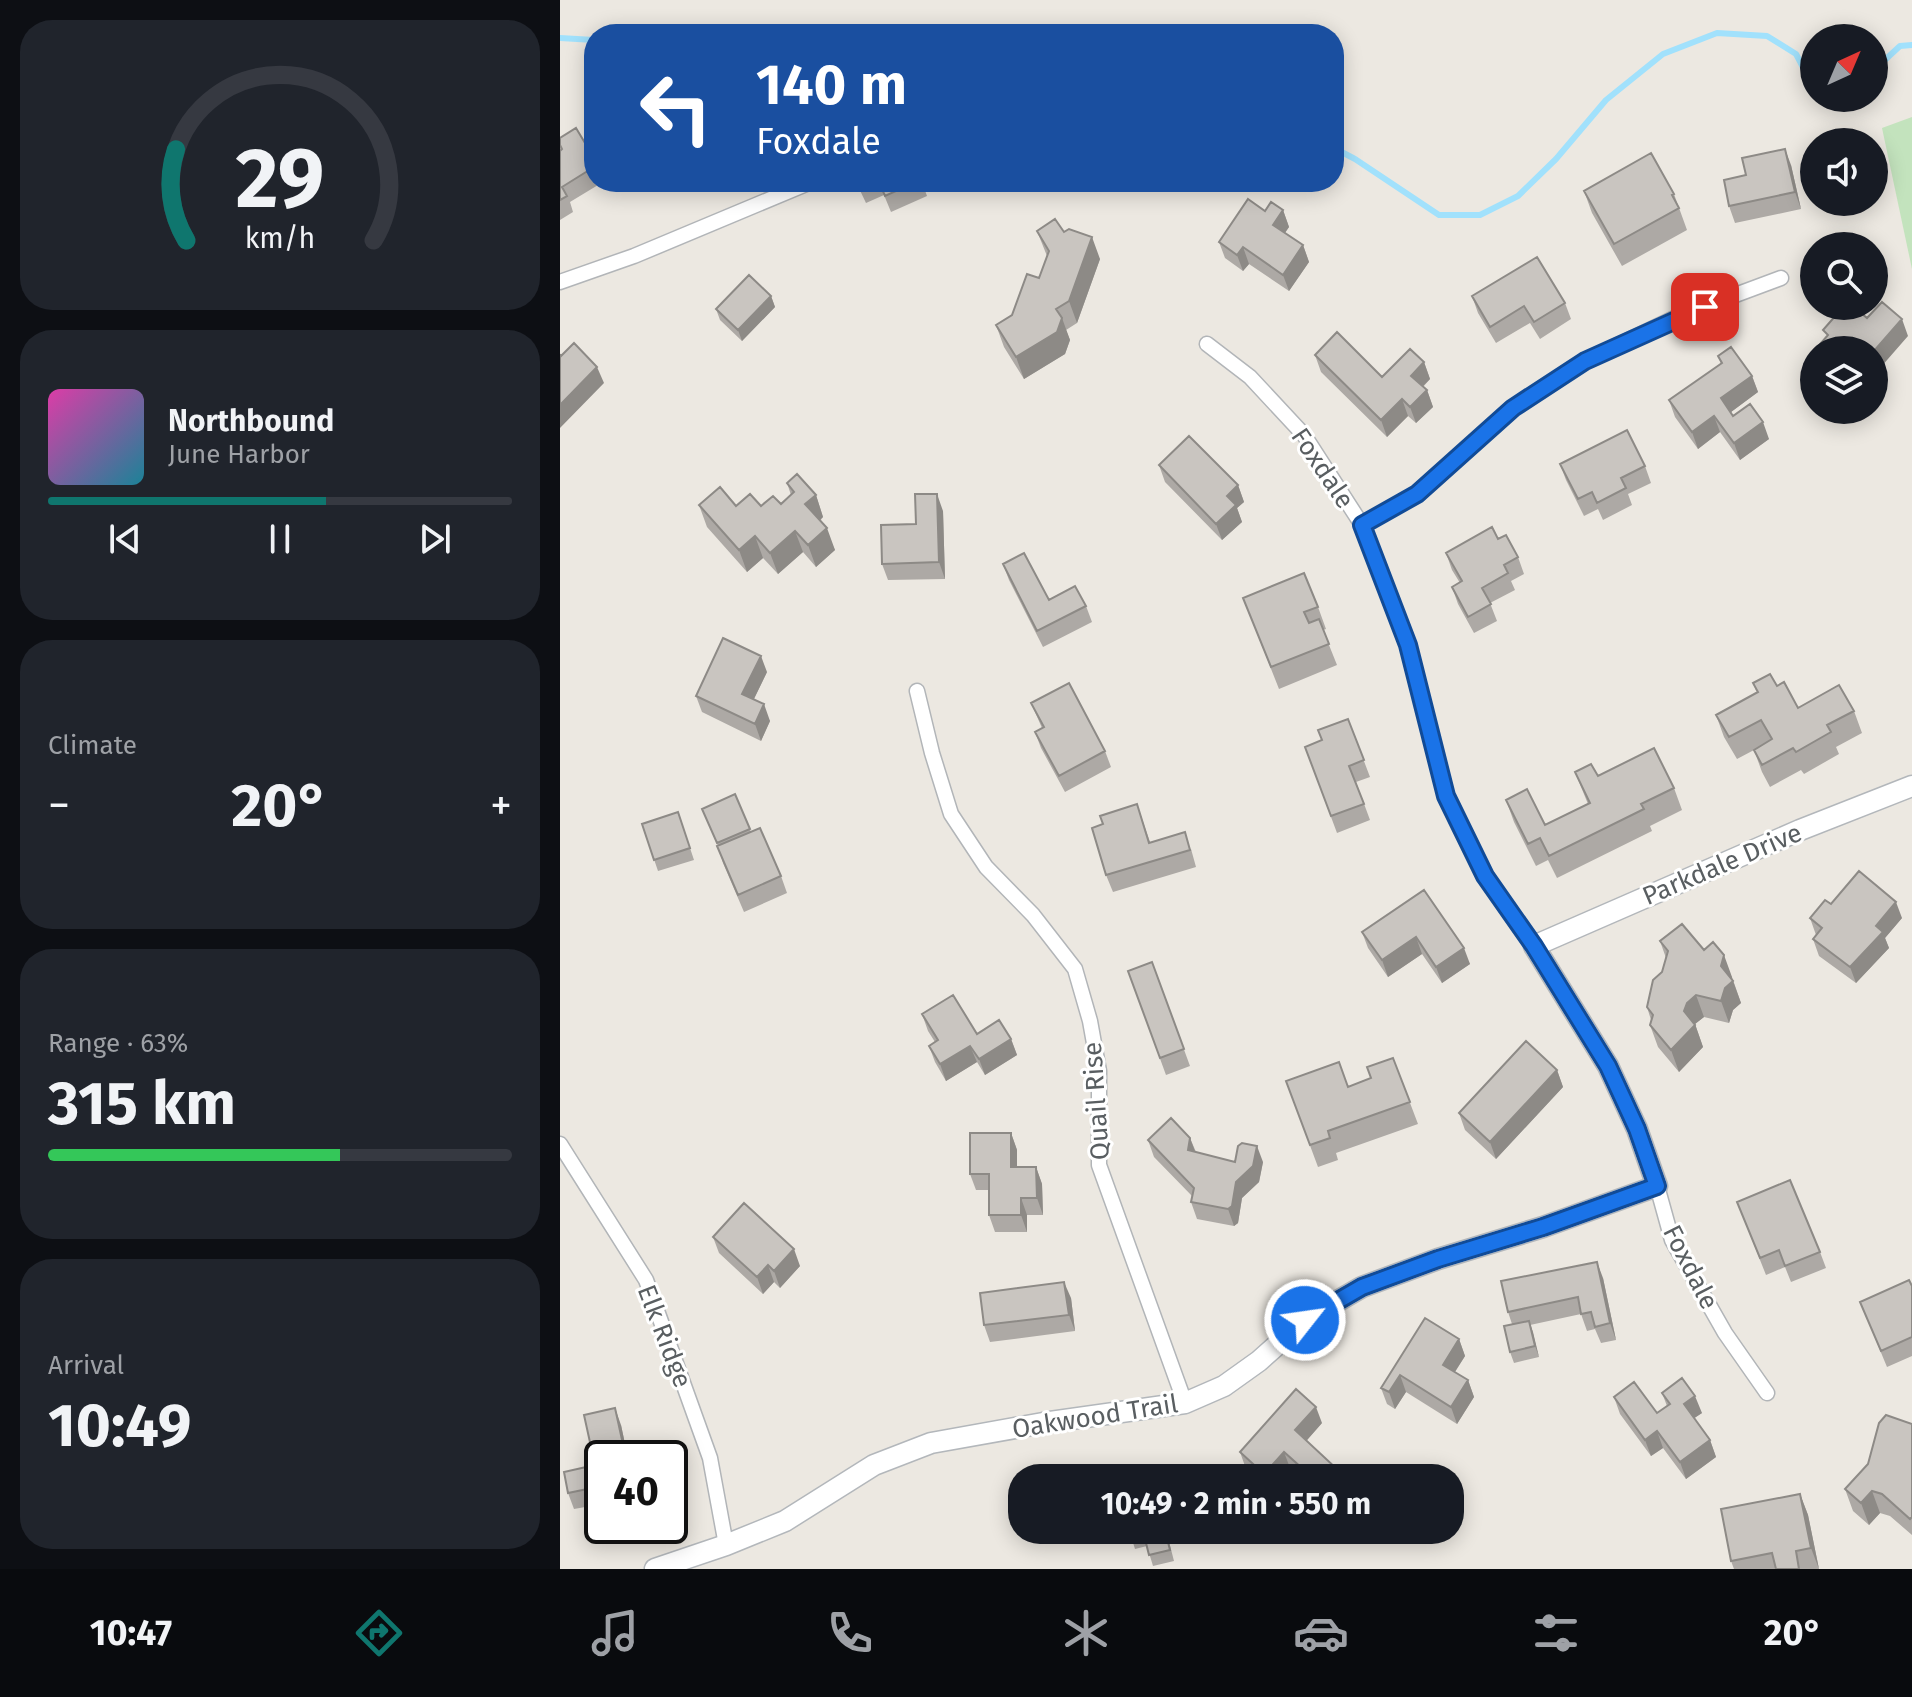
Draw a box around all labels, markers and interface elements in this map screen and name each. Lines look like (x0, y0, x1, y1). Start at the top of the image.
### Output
north arrow (1800, 24, 1888, 112)
map controls (1800, 24, 1888, 424)
text: 140 m (756, 52, 907, 119)
icon: left (624, 56, 728, 160)
text: Foxdale (756, 120, 881, 164)
text: 29 (236, 128, 324, 228)
button: sound (1800, 128, 1888, 216)
text: km/h (245, 221, 315, 256)
button: search (1800, 232, 1888, 320)
pin (1671, 273, 1739, 341)
icon: arrive (1683, 285, 1727, 329)
button: layers (1800, 336, 1888, 424)
text: Northbound (168, 403, 334, 439)
street label: Foxdale (1284, 422, 1361, 514)
text: June Harbor (168, 439, 310, 470)
icon: previous (103, 517, 147, 561)
icon: pause (258, 517, 302, 561)
icon: next (413, 517, 457, 561)
text: Climate (48, 730, 137, 761)
text: 20° (231, 770, 329, 842)
text: − (48, 779, 70, 832)
text: + (490, 779, 512, 832)
street label: Parkdale Drive (1638, 817, 1806, 912)
text: Range · 63% (48, 1028, 188, 1059)
street label: Quail Rise (1077, 1041, 1116, 1161)
text: 315 km (48, 1068, 236, 1140)
street label: Foxdale (1656, 1220, 1725, 1314)
position arrow (1263, 1278, 1347, 1362)
street label: Elk Ridge (631, 1280, 698, 1392)
text: Arrival (48, 1350, 124, 1381)
street label: Oakwood Trail (1010, 1388, 1181, 1445)
text: 10:49 (48, 1390, 191, 1462)
speed limit sign: 40 (584, 1440, 688, 1544)
text: 10:49 · 2 min · 550 m (1101, 1486, 1371, 1522)
icon: directions (351, 1605, 407, 1661)
icon: music (587, 1605, 643, 1661)
icon: phone (822, 1605, 878, 1661)
icon: climate (1058, 1605, 1114, 1661)
icon: car (1293, 1605, 1349, 1661)
icon: filters (1528, 1605, 1584, 1661)
text: 10:47 (90, 1611, 172, 1655)
text: 20° (1764, 1611, 1822, 1655)

